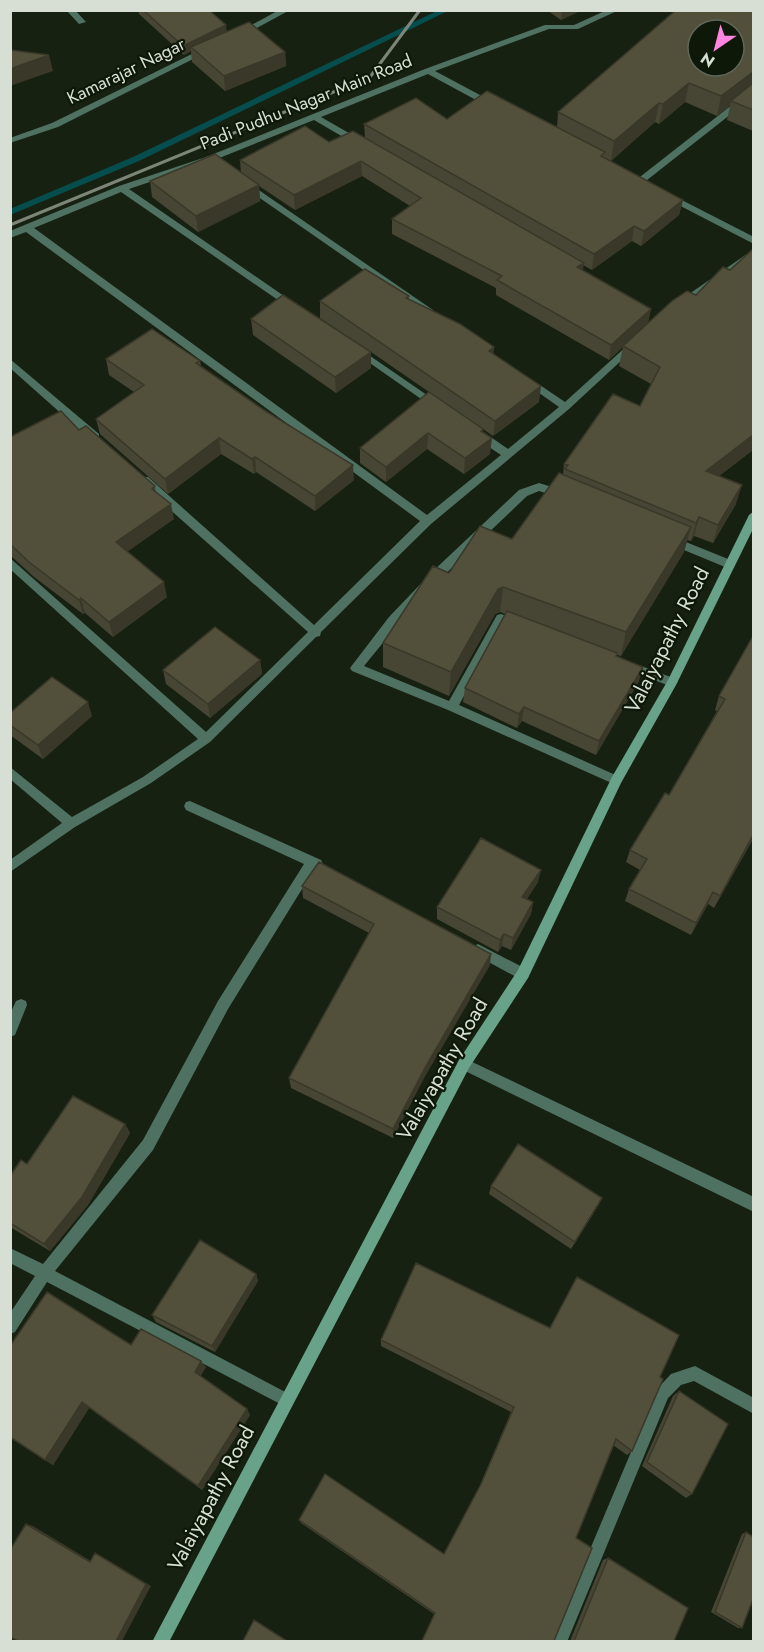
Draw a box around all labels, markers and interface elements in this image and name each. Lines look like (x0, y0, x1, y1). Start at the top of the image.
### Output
north arrow (686, 18, 746, 78)
street label: Kamarajar Nagar (62, 31, 190, 111)
text: N (696, 47, 719, 73)
street label: Padi Pudhu Nagar Main Road (196, 48, 416, 156)
street label: Valaiyapathy Road (617, 562, 717, 718)
street label: Valaiyapathy Road (389, 992, 495, 1146)
street label: Valaiyapathy Road (160, 1420, 262, 1576)

